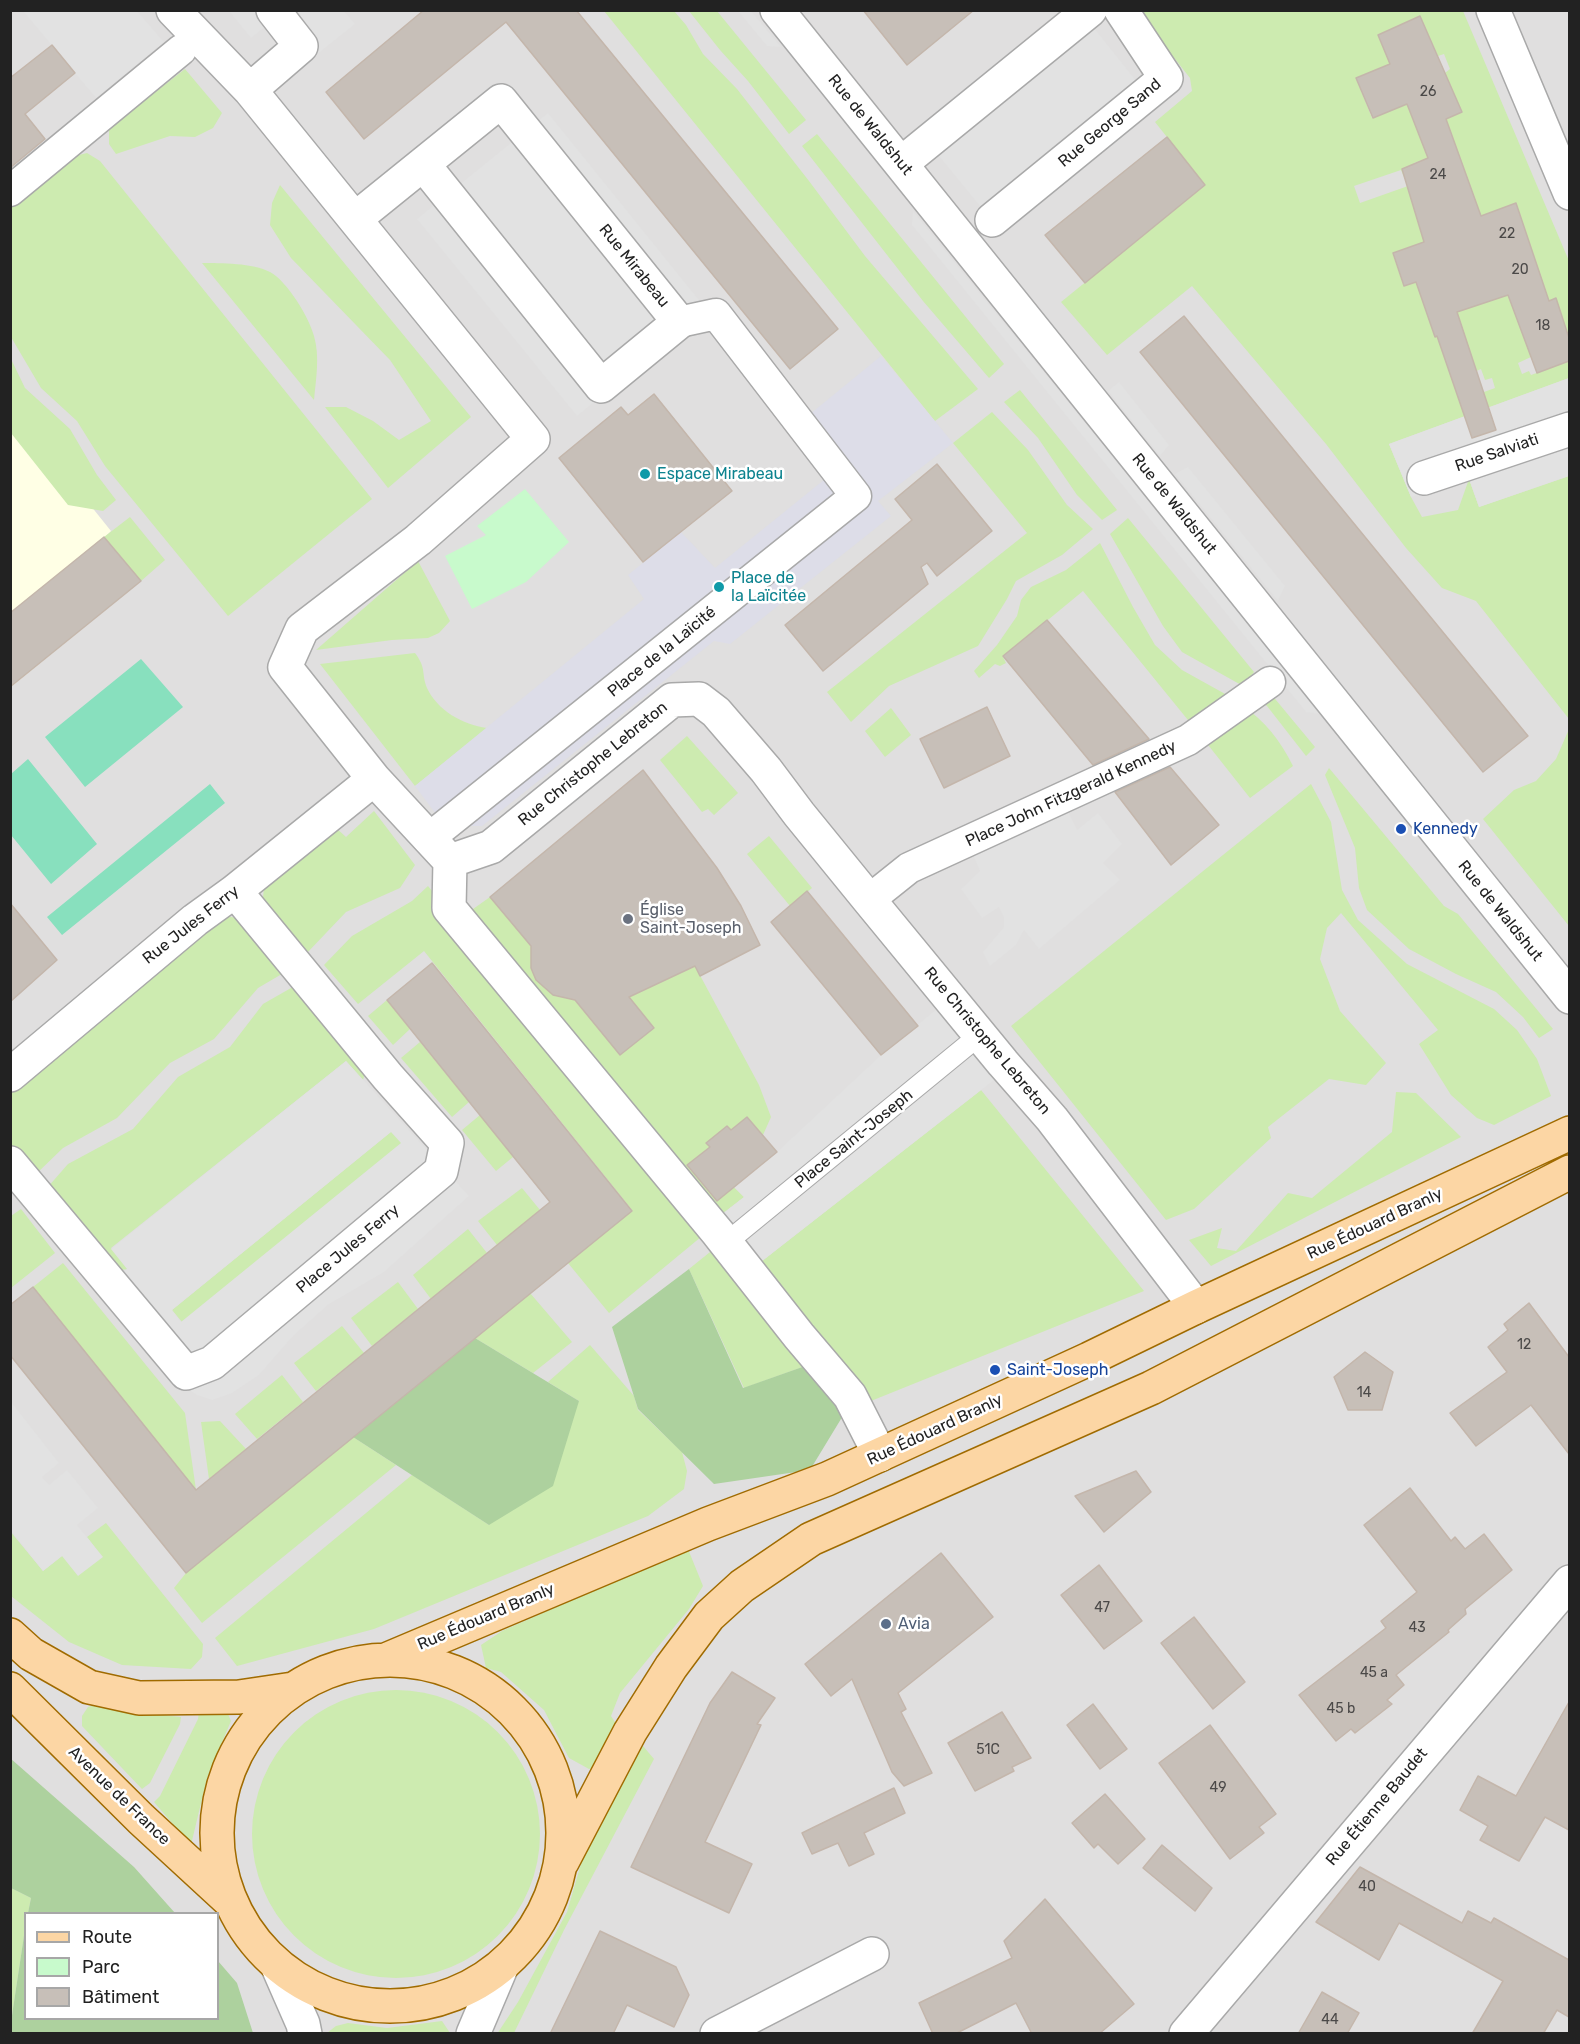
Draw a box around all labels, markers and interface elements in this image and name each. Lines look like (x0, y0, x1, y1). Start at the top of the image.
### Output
street label: Rue de Waldshut (824, 71, 916, 179)
street label: Rue George Sand (1055, 74, 1165, 172)
house number: 26 (1420, 84, 1436, 100)
house number: 24 (1430, 167, 1446, 183)
street label: Rue Mirabeau (595, 221, 673, 311)
house number: 22 (1499, 226, 1515, 242)
house number: 20 (1511, 262, 1529, 278)
house number: 18 (1536, 318, 1550, 334)
street label: Rue Salviati (1453, 430, 1541, 476)
street label: Rue de Waldshut (1128, 450, 1220, 558)
place label: Espace Mirabeau (657, 464, 783, 484)
marker: Espace Mirabeau (638, 467, 652, 481)
place label: Place de la Laïcitée (731, 568, 806, 606)
marker: Place de la Laïcitée (712, 580, 726, 594)
street label: Place de la Laïcité (604, 603, 720, 701)
street label: Rue Christophe Lebreton (515, 698, 671, 830)
street label: Place John Fitzgerald Kennedy (963, 737, 1179, 851)
place label: Kennedy (1413, 819, 1478, 839)
marker: Kennedy (1394, 822, 1408, 836)
street label: Rue de Waldshut (1454, 857, 1546, 965)
street label: Rue Jules Ferry (139, 881, 243, 969)
place label: Église Saint-Joseph (640, 900, 742, 938)
marker: Église Saint-Joseph (621, 912, 635, 926)
street label: Rue Christophe Lebreton (920, 963, 1054, 1119)
street label: Place Saint-Joseph (791, 1086, 917, 1192)
street label: Rue Édouard Branly (1304, 1184, 1446, 1264)
street label: Place Jules Ferry (293, 1200, 403, 1298)
house number: 12 (1517, 1337, 1531, 1353)
place label: Saint-Joseph (1007, 1360, 1109, 1380)
marker: Saint-Joseph (988, 1363, 1002, 1377)
house number: 14 (1357, 1385, 1371, 1401)
street label: Rue Édouard Branly (864, 1390, 1006, 1470)
street label: Rue Édouard Branly (415, 1579, 557, 1655)
house number: 47 (1094, 1600, 1110, 1616)
place label: Avia (898, 1614, 930, 1634)
marker: Avia (879, 1617, 893, 1631)
house number: 43 (1408, 1620, 1426, 1636)
house number: 45 a (1360, 1665, 1388, 1681)
house number: 45 b (1327, 1701, 1355, 1717)
house number: 51C (976, 1742, 1000, 1758)
street label: Avenue de France (64, 1743, 174, 1849)
street label: Rue Étienne Baudet (1322, 1744, 1432, 1870)
house number: 49 (1210, 1780, 1226, 1796)
house number: 40 (1358, 1879, 1376, 1895)
legend (24, 1912, 219, 2020)
text: Route (82, 1926, 132, 1948)
text: Parc (82, 1956, 120, 1978)
text: Bâtiment (82, 1986, 159, 2008)
house number: 44 (1321, 2012, 1339, 2028)

